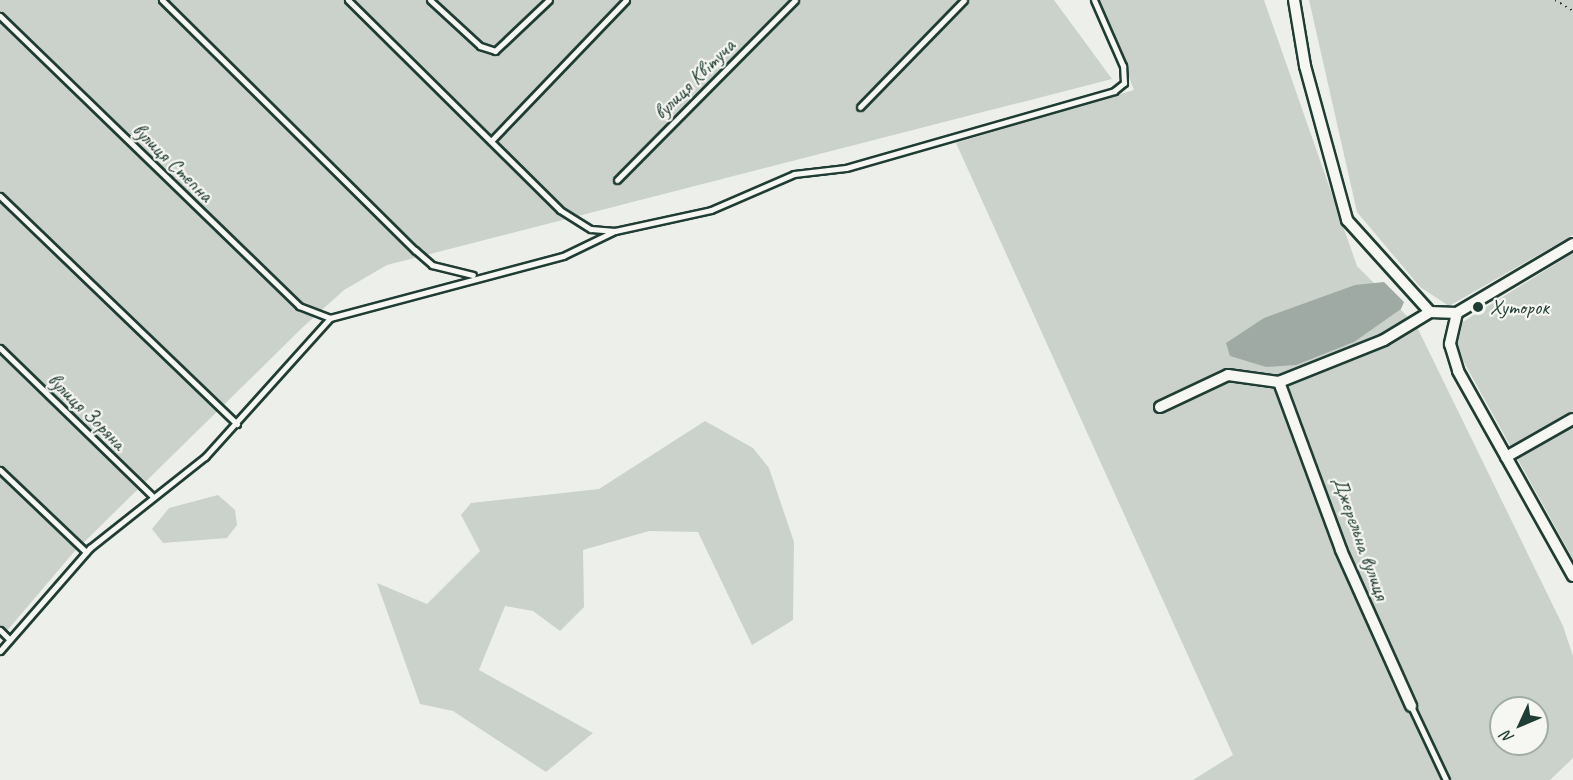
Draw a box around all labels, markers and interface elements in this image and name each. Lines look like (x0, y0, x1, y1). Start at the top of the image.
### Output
street label: вулиця Квітуча (648, 33, 740, 125)
street label: вулиця Степна (127, 117, 219, 207)
place label: Хуторок (1490, 294, 1549, 320)
marker: Хуторок (1471, 300, 1485, 314)
street label: вулиця Зоряна (42, 367, 132, 455)
street label: Джерельна вулиця (1327, 473, 1395, 603)
north arrow (1489, 696, 1549, 756)
text: N (1497, 727, 1518, 748)

